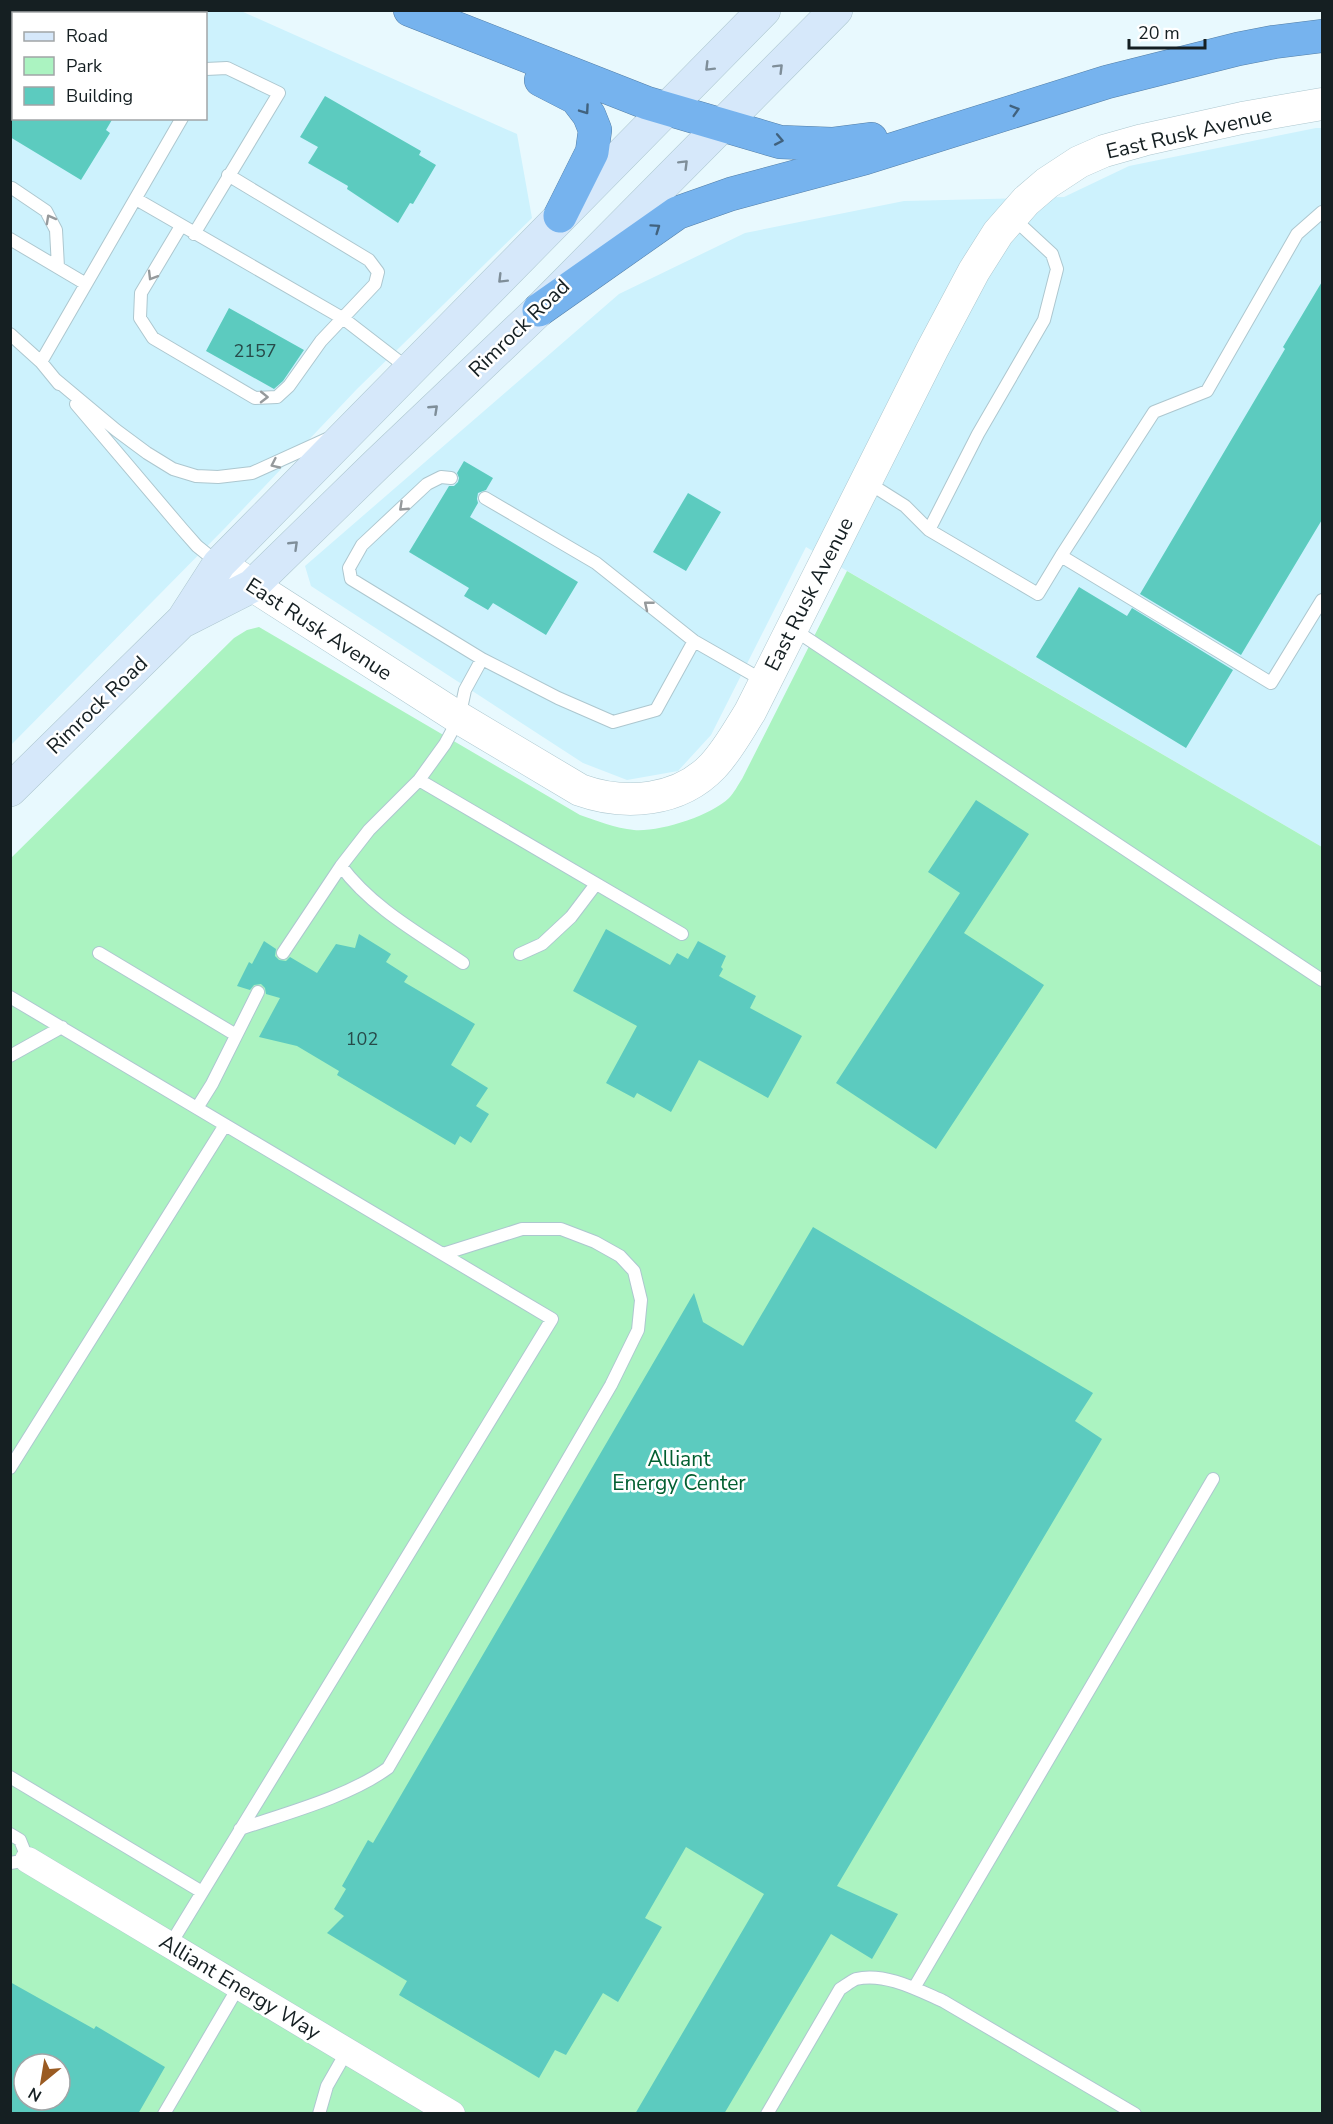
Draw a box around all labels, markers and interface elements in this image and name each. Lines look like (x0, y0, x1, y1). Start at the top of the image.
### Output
legend (12, 12, 207, 120)
scale bar (1129, 12, 1206, 50)
text: 20 m (1138, 21, 1180, 45)
text: Road (66, 24, 108, 48)
text: Park (66, 54, 103, 78)
one-way arrow (705, 61, 716, 71)
one-way arrow (771, 65, 782, 76)
text: Building (66, 84, 133, 108)
street label: East Rusk Avenue (1103, 100, 1275, 166)
one-way arrow (577, 104, 589, 114)
one-way arrow (1009, 105, 1020, 117)
one-way arrow (774, 133, 784, 146)
one-way arrow (676, 161, 687, 172)
one-way arrow (46, 215, 57, 225)
one-way arrow (649, 224, 660, 235)
one-way arrow (147, 270, 159, 280)
one-way arrow (498, 272, 509, 283)
street label: Rimrock Road (462, 273, 576, 383)
house number: 2157 (233, 339, 277, 363)
one-way arrow (259, 391, 268, 403)
one-way arrow (427, 406, 438, 417)
one-way arrow (270, 457, 281, 469)
one-way arrow (399, 500, 409, 511)
street label: East Rusk Avenue (758, 512, 860, 676)
one-way arrow (286, 541, 297, 552)
street label: East Rusk Avenue (240, 571, 398, 687)
one-way arrow (644, 601, 655, 612)
street label: Rimrock Road (40, 650, 154, 760)
house number: 102 (346, 1027, 378, 1051)
park label: Alliant Energy Center (612, 1445, 746, 1497)
street label: Alliant Energy Way (154, 1928, 326, 2046)
north arrow (12, 2052, 72, 2112)
text: N (24, 2082, 46, 2107)

